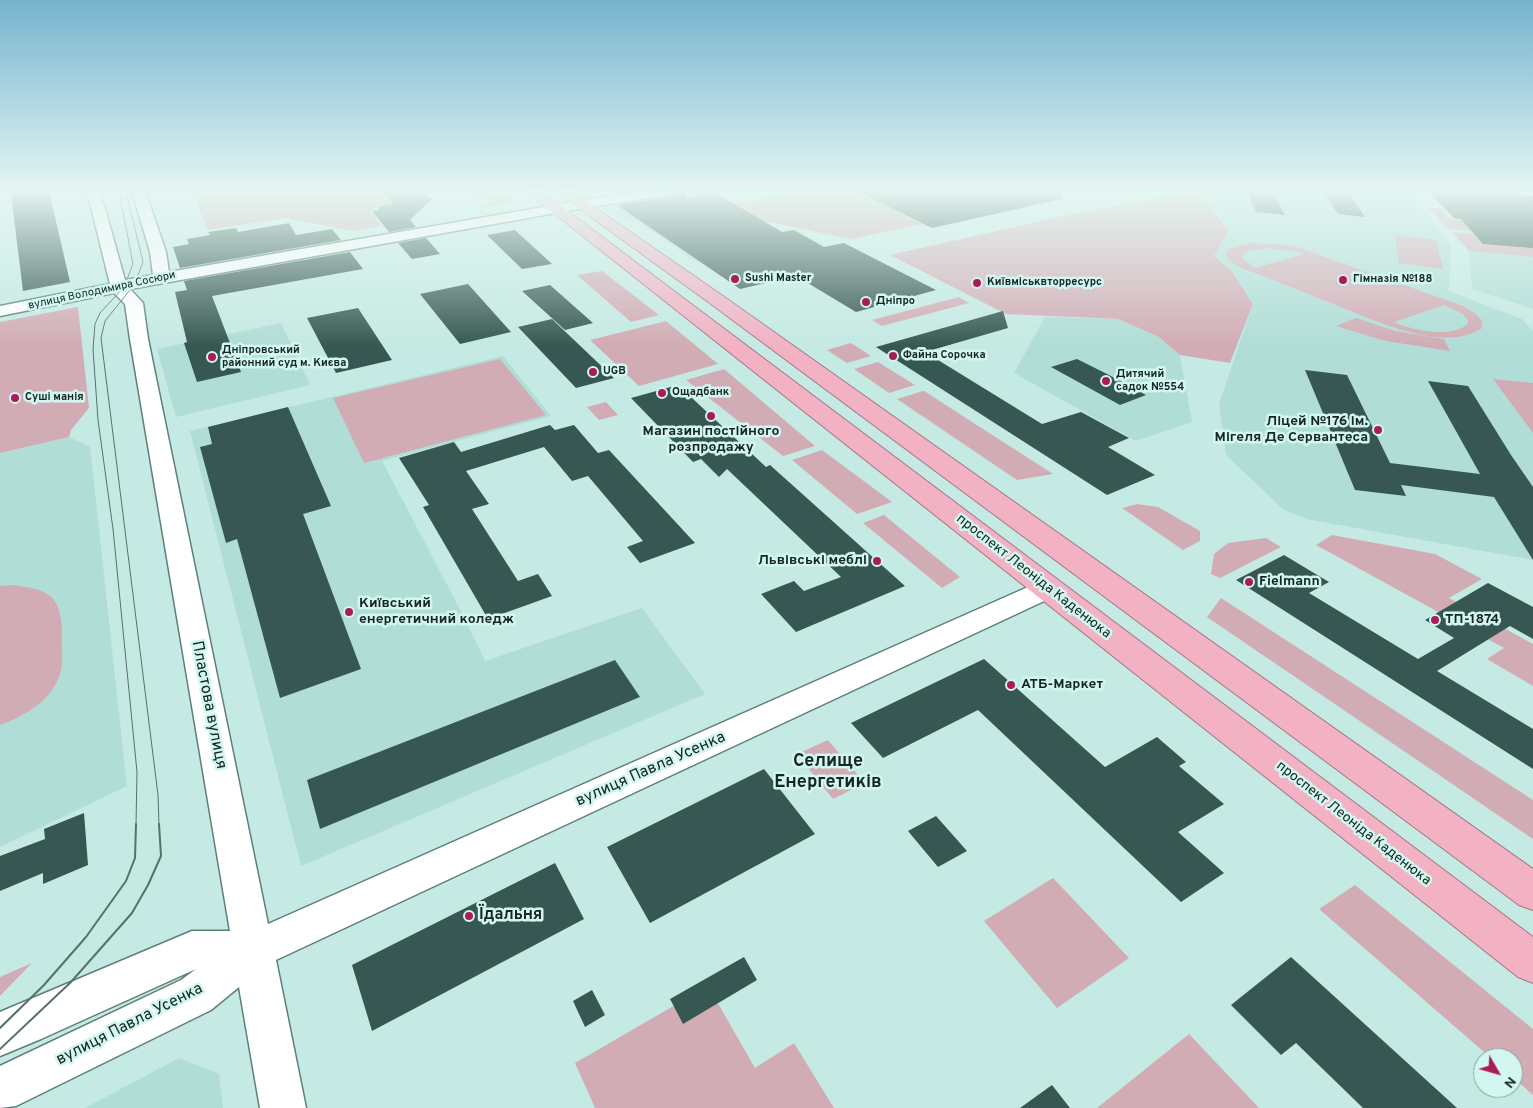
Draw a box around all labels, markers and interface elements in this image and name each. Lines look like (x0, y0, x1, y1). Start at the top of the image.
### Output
street label: вулиця Володимира Сосюри (27, 269, 177, 313)
place label: Sushi Master (745, 272, 811, 286)
marker: Sushi Master (729, 273, 741, 285)
place label: Гімназія №188 (1353, 273, 1432, 287)
marker: Гімназія №188 (1337, 274, 1349, 286)
place label: Київміськвторресурс (987, 276, 1102, 290)
marker: Київміськвторресурс (971, 277, 983, 289)
place label: Дніпро (876, 295, 915, 309)
marker: Дніпро (860, 296, 872, 308)
place label: Дніпровський районний суд м. Києва (222, 344, 346, 370)
place label: Файна Сорочка (903, 349, 986, 363)
marker: Файна Сорочка (887, 350, 899, 362)
marker: Дніпровський районний суд м. Києва (206, 351, 218, 363)
place label: UGB (603, 365, 626, 379)
marker: UGB (587, 366, 599, 378)
place label: Дитячий садок №554 (1116, 368, 1184, 394)
marker: Дитячий садок №554 (1100, 375, 1112, 387)
place label: Ощадбанк (672, 386, 729, 400)
marker: Ощадбанк (656, 387, 668, 399)
place label: Суші манія (25, 391, 84, 405)
marker: Суші манія (9, 392, 21, 404)
marker: Магазин постійного розпродажу (705, 410, 717, 422)
place label: Ліцей №176 ім. Мігеля Де Сервантеса (1215, 414, 1368, 447)
place label: Магазин постійного розпродажу (643, 424, 779, 457)
marker: Ліцей №176 ім. Мігеля Де Сервантеса (1372, 424, 1384, 436)
street label: проспект Леоніда Каденюка (952, 511, 1114, 643)
place label: Львівські меблі (758, 553, 867, 569)
marker: Львівські меблі (871, 555, 883, 567)
place label: Fielmann (1259, 574, 1320, 590)
marker: Fielmann (1243, 576, 1255, 588)
place label: Київський енергетичний коледж (359, 596, 514, 628)
marker: Київський енергетичний коледж (343, 606, 355, 618)
place label: ТП-1874 (1445, 612, 1499, 628)
marker: ТП-1874 (1429, 614, 1441, 626)
street label: Пластова вулиця (186, 639, 230, 771)
place label: АТБ-Маркет (1021, 677, 1103, 693)
marker: АТБ-Маркет (1005, 679, 1017, 691)
street label: вулиця Павла Усенка (573, 728, 729, 812)
district label: Селище Енергетиків (774, 751, 882, 794)
street label: проспект Леоніда Каденюка (1272, 758, 1434, 890)
place label: Їдальня (479, 906, 542, 926)
marker: Їдальня (463, 910, 475, 922)
street label: вулиця Павла Усенка (54, 980, 206, 1070)
north arrow (1473, 1048, 1523, 1098)
text: N (1500, 1073, 1519, 1091)

